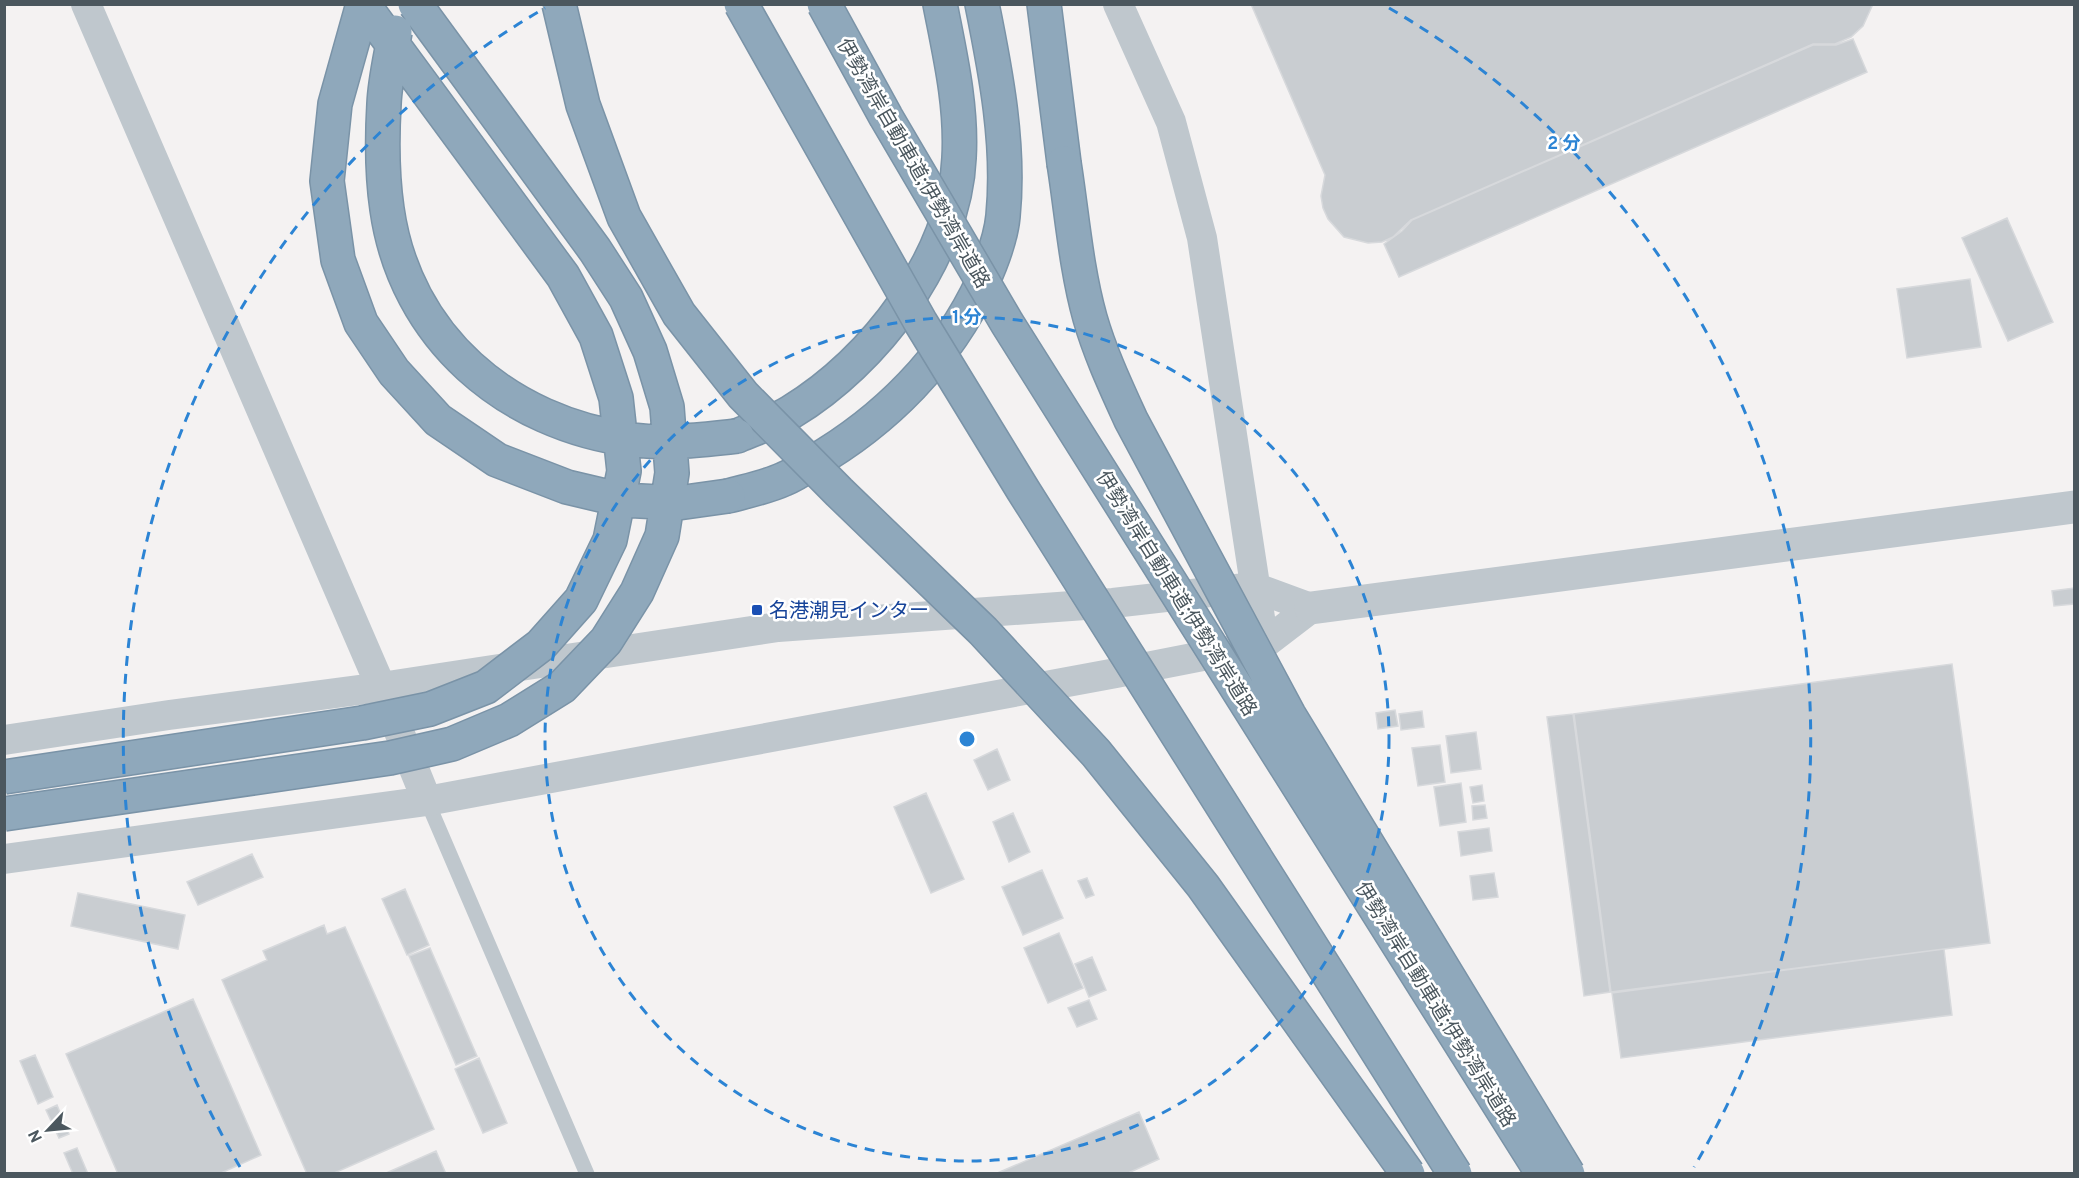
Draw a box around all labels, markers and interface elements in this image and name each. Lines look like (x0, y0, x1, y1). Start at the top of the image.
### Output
street label: 伊勢湾岸自動車道;伊勢湾岸道路 (830, 34, 995, 294)
text: 2 分 (1547, 133, 1581, 156)
text: 1 分 (952, 307, 982, 330)
street label: 伊勢湾岸自動車道;伊勢湾岸道路 (1089, 467, 1262, 722)
place label: 名港潮見インター (769, 599, 929, 625)
marker: 名港潮見インター (750, 603, 764, 617)
centre of rings (957, 729, 977, 749)
street label: 伊勢湾岸自動車道;伊勢湾岸道路 (1348, 878, 1521, 1133)
north arrow (18, 1100, 78, 1160)
text: N (25, 1126, 48, 1145)

